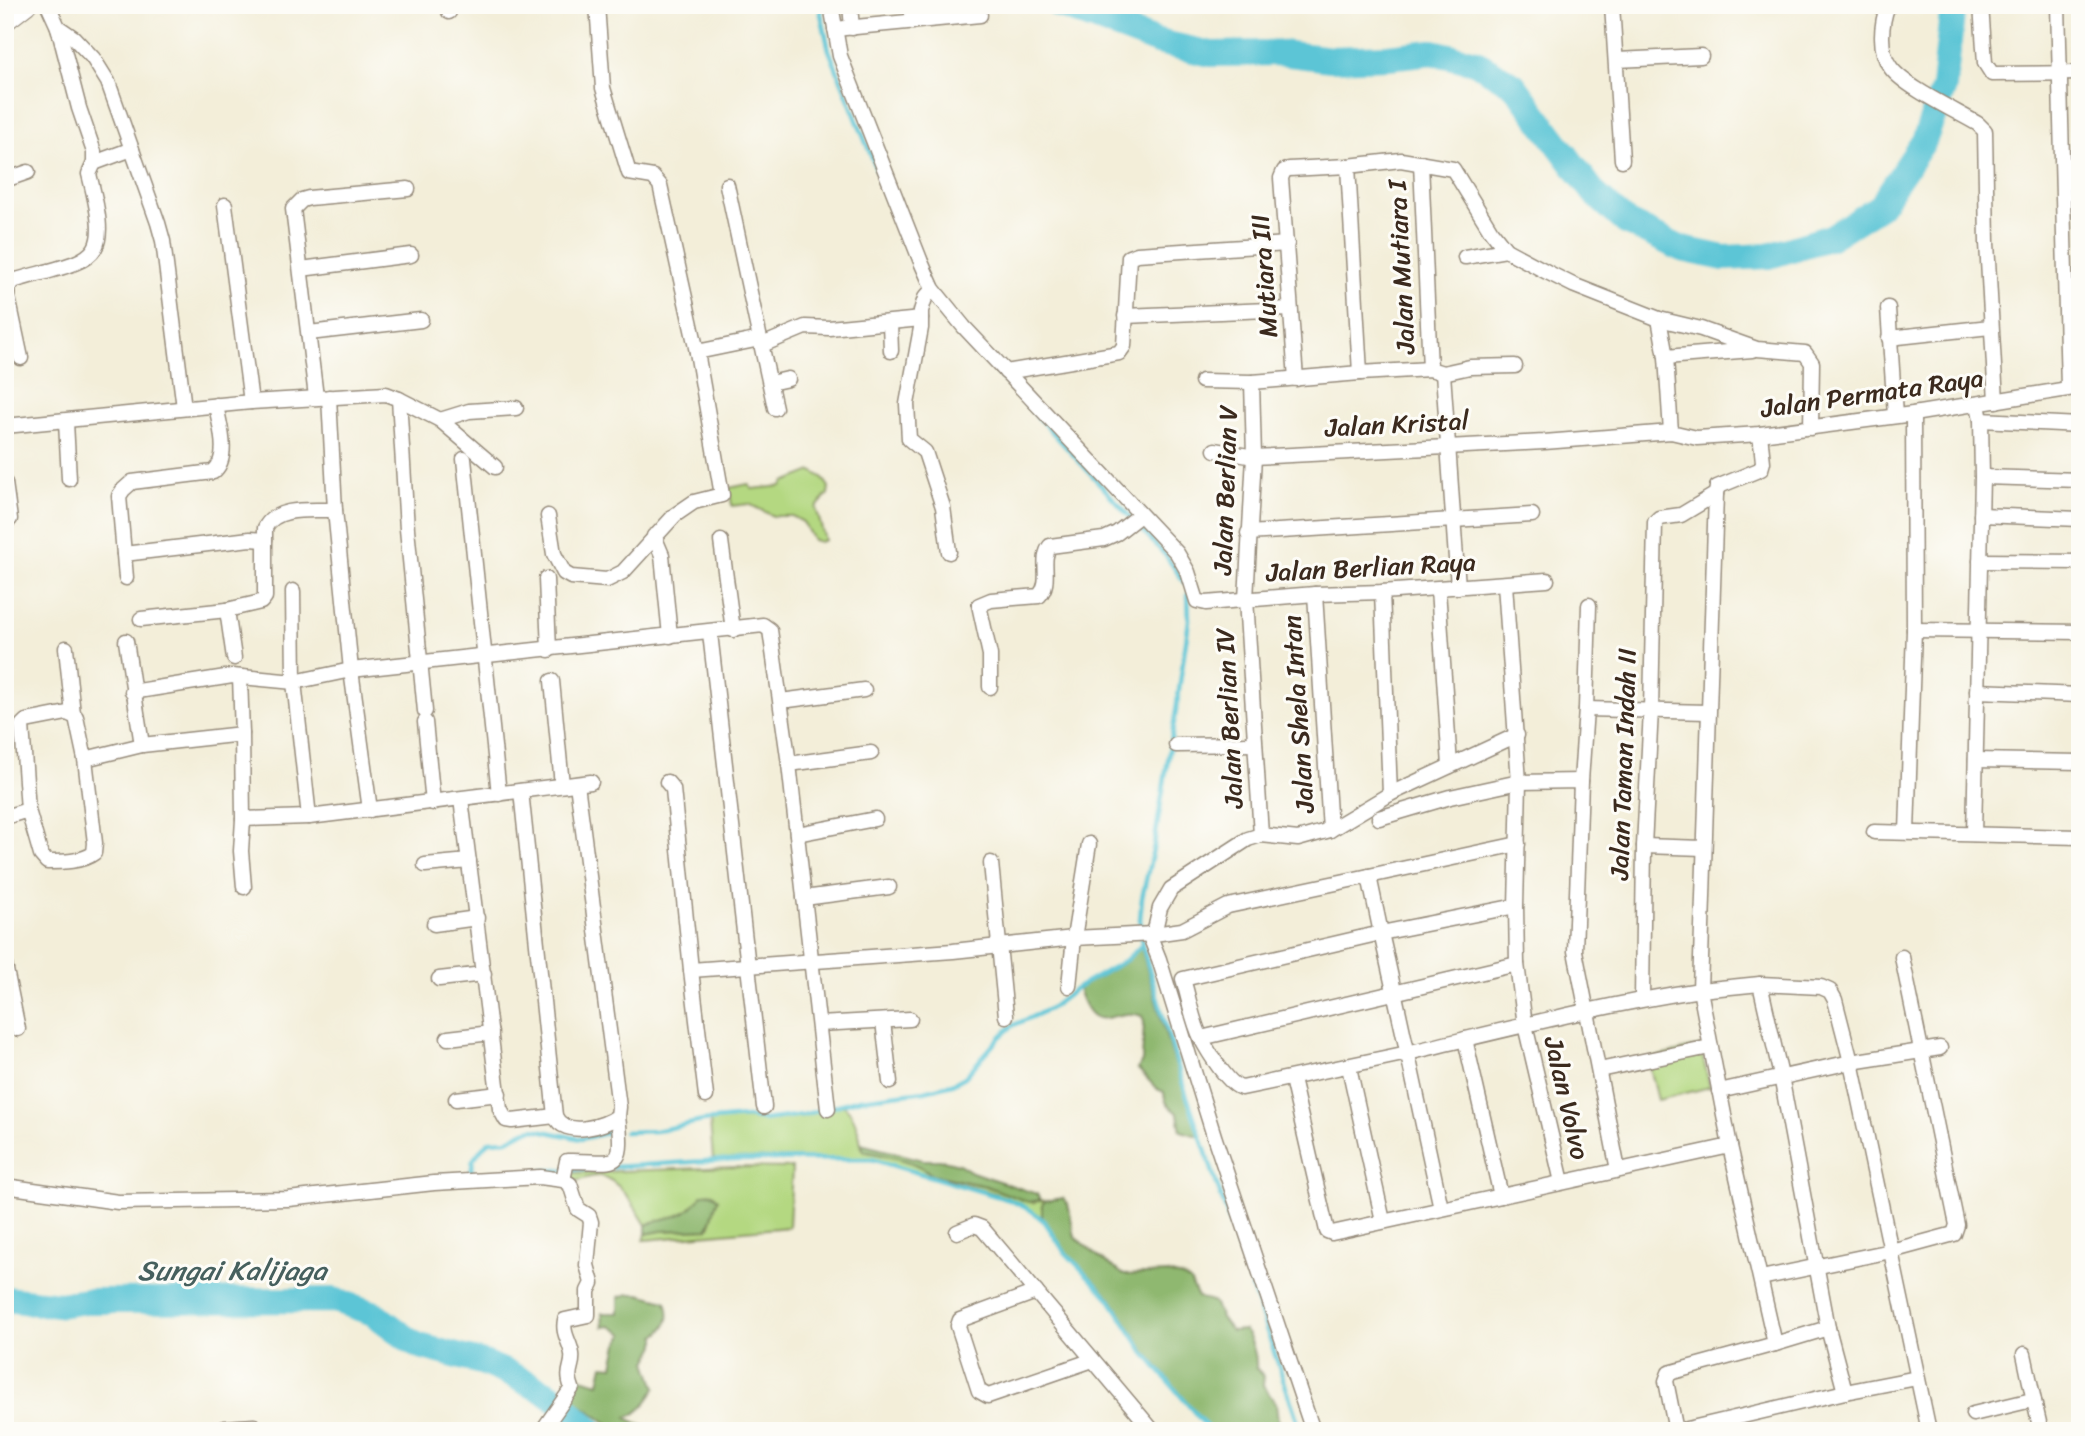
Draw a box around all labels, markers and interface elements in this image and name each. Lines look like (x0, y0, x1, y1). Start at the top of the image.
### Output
street label: Jalan Mutiara I (1373, 177, 1429, 356)
street label: Mutiara III (1237, 213, 1291, 339)
street label: Jalan Permata Raya (1757, 355, 1986, 432)
street label: Jalan Kristal (1323, 397, 1471, 451)
street label: Jalan Berlian V (1199, 404, 1251, 577)
street label: Jalan Berlian Raya (1264, 539, 1477, 596)
street label: Jalan Shela Intan (1268, 614, 1328, 815)
street label: Jalan Berlian IV (1201, 626, 1257, 810)
street label: Jalan Taman Indah II (1596, 647, 1650, 882)
street label: Jalan Volvo (1530, 1031, 1604, 1164)
water label: Sungai Kalijaga (137, 1246, 328, 1295)

